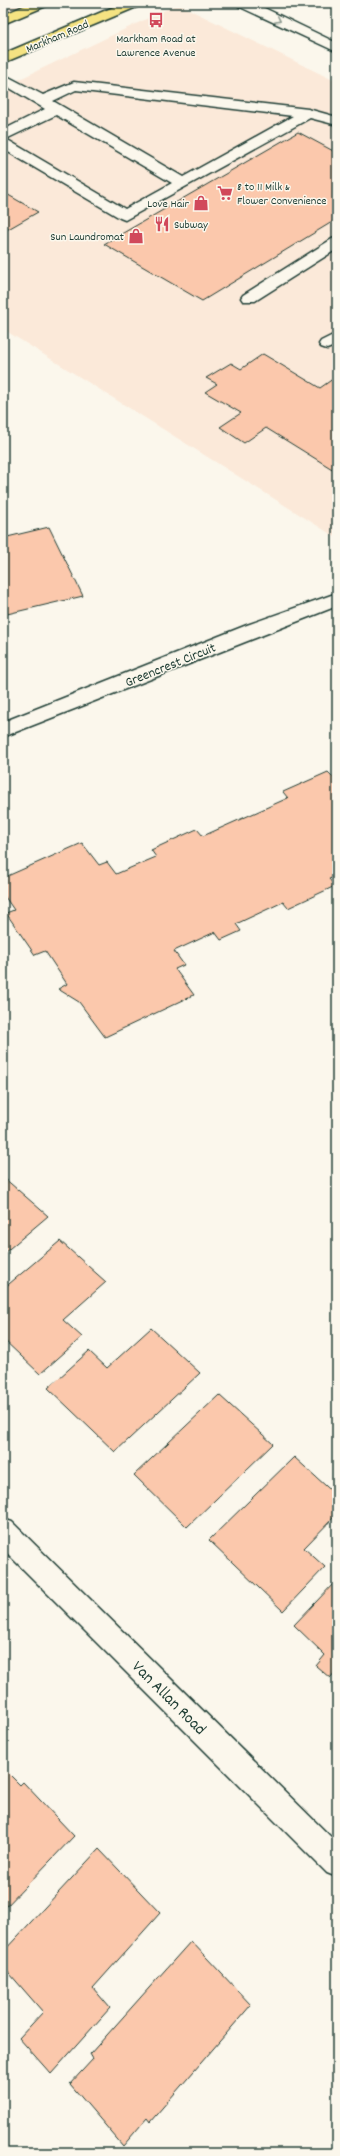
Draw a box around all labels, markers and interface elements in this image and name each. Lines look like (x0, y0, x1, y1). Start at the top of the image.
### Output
bus stop icon: Markham Road at Lawrence Avenue (147, 11, 165, 29)
one-way arrow (274, 15, 281, 23)
street label: Markham Road (24, 17, 92, 58)
place label: Markham Road at Lawrence Avenue (116, 31, 196, 62)
place label: 8 to 11 Milk & Flower Convenience (237, 179, 327, 210)
supermarket icon: 8 to 11 Milk & Flower Convenience (216, 184, 234, 202)
shop icon: Love Hair (192, 194, 210, 212)
place label: Love Hair (147, 196, 190, 213)
restaurant icon: Subway (153, 215, 171, 233)
place label: Subway (174, 217, 209, 234)
shop icon: Sun Laundromat (127, 227, 145, 245)
place label: Sun Laundromat (50, 229, 125, 246)
street label: Greencrest Circuit (122, 639, 219, 693)
street label: Van Allan Road (125, 1656, 211, 1742)

